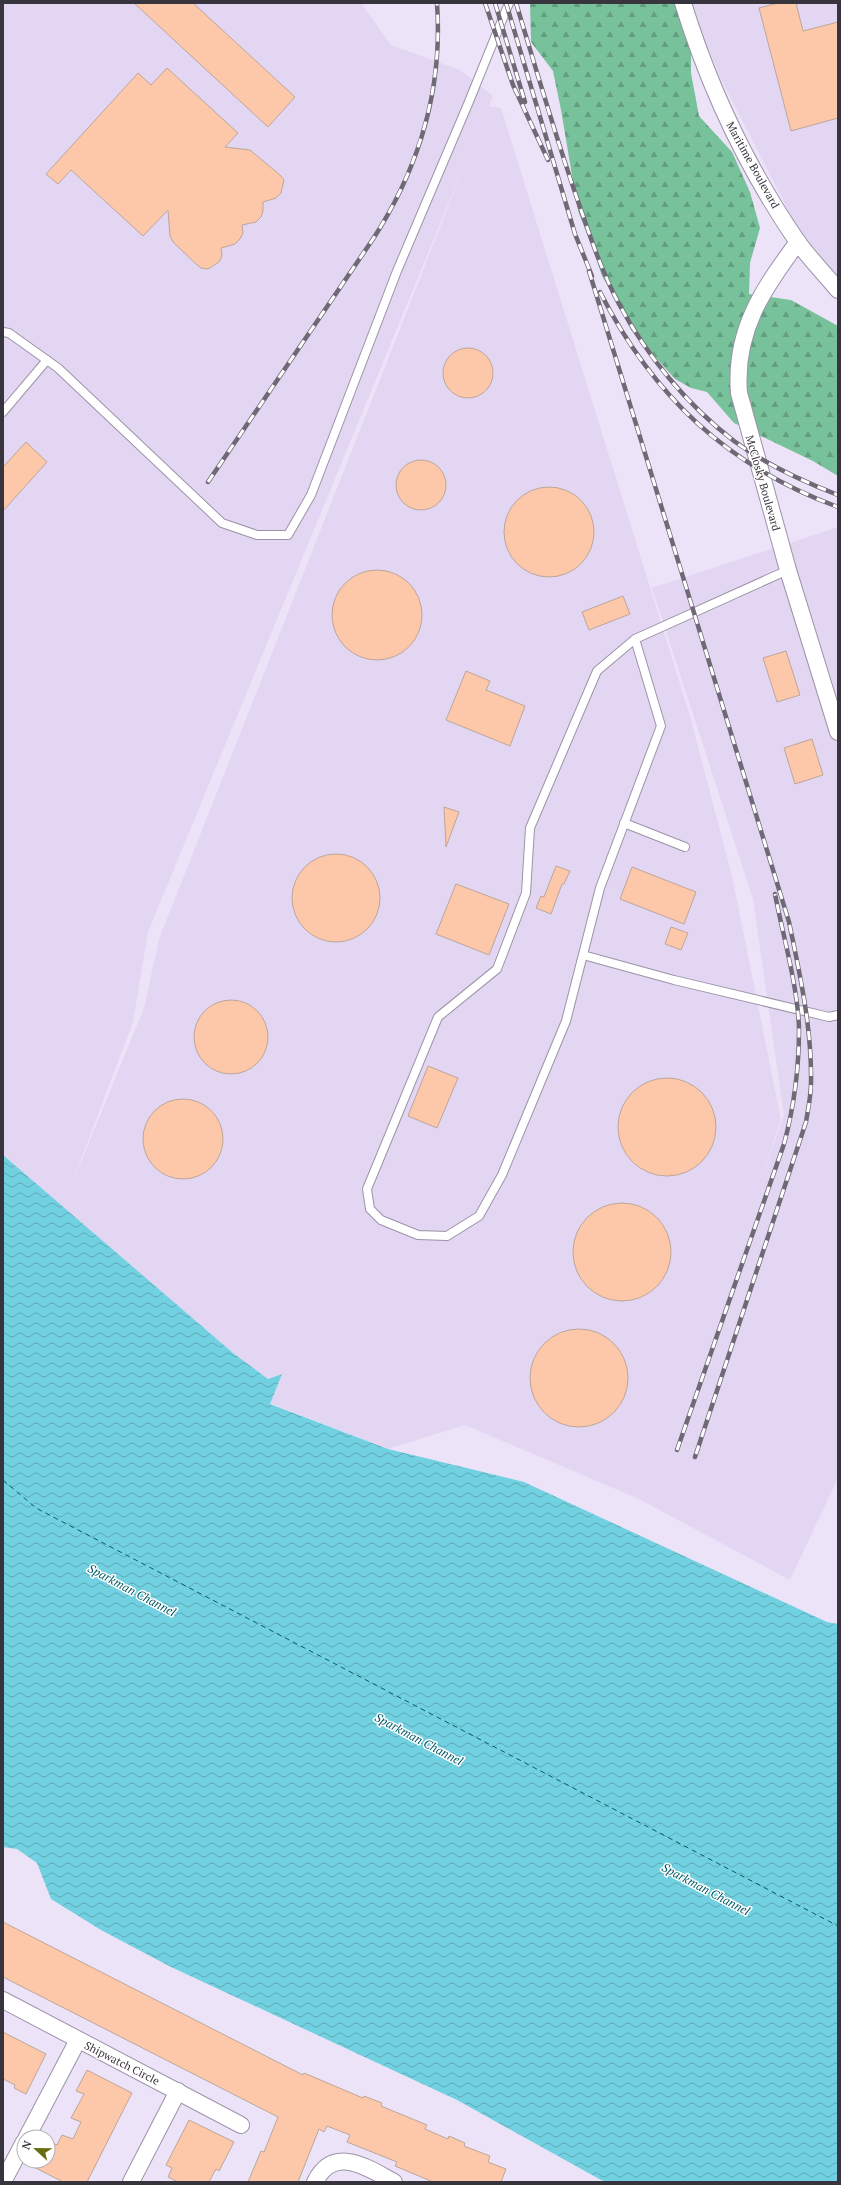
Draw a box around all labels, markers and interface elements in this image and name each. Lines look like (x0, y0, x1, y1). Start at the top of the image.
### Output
street label: Maritime Boulevard (723, 119, 783, 211)
street label: McClosky Boulevard (743, 433, 783, 533)
water label: Sparkman Channel (85, 1560, 179, 1620)
water label: Sparkman Channel (372, 1709, 466, 1769)
water label: Sparkman Channel (659, 1859, 753, 1919)
street label: Shipwatch Circle (82, 2038, 162, 2088)
north arrow (16, 2129, 56, 2169)
text: N (19, 2138, 35, 2152)

